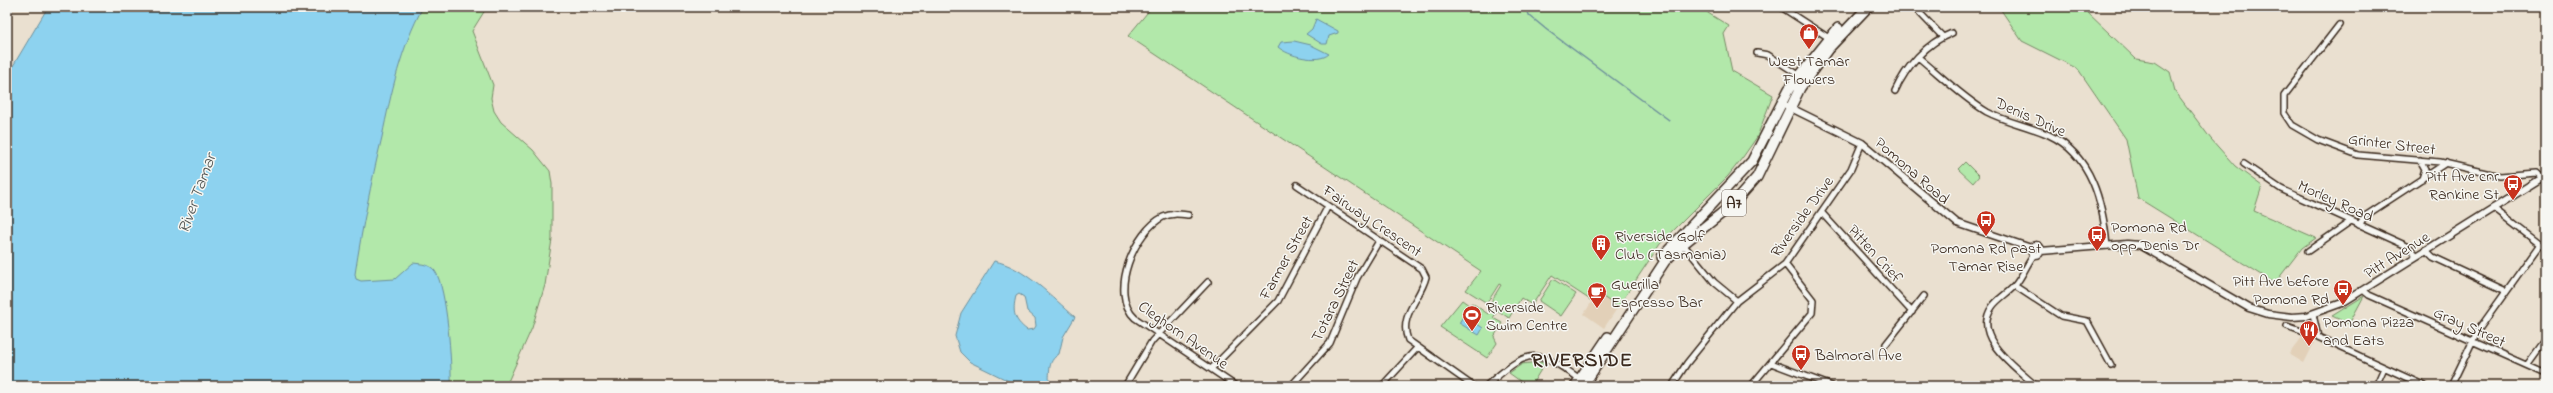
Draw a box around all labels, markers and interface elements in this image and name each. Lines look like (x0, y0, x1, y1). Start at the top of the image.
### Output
shop icon: West Tamar Flowers (1798, 22, 1820, 50)
place label: West Tamar Flowers (1769, 50, 1849, 92)
street label: Denis Drive (1990, 91, 2070, 144)
street label: Grinter Street (2347, 128, 2437, 162)
street label: Pomona Road (1869, 132, 1955, 211)
water label: River Tamar (171, 148, 224, 237)
place label: Pitt Ave cnr Rankine St (2425, 165, 2500, 207)
street label: Riverside Drive (1765, 171, 1841, 263)
bus stop icon: Pitt Ave cnr Rankine St (2502, 173, 2524, 201)
street label: Morley Road (2294, 174, 2377, 229)
street label: Fairway Crescent (1316, 179, 1427, 264)
road number: A7 (1722, 190, 1746, 216)
bus stop icon: Pomona Rd past Tamar Rise (1975, 209, 1997, 237)
street label: Farmer Street (1253, 211, 1320, 305)
place label: Pomona Rd opp Denis Dr (2111, 216, 2199, 258)
street label: Pitten Crief (1841, 219, 1908, 290)
bus stop icon: Pomona Rd opp Denis Dr (2086, 224, 2108, 252)
place label: Riverside Golf Club (Tasmania) (1615, 225, 1726, 267)
street label: Pitt Avenue (2359, 226, 2435, 285)
building icon: Riverside Golf Club (Tasmania) (1590, 233, 1612, 261)
place label: Pomona Rd past Tamar Rise (1931, 237, 2042, 279)
street label: Totara Street (1306, 255, 1366, 346)
place label: Pitt Ave before Pomona Rd (2233, 270, 2330, 312)
place label: Guerilla Espresso Bar (1611, 273, 1703, 315)
bus stop icon: Pitt Ave before Pomona Rd (2332, 278, 2354, 306)
cafe icon: Guerilla Espresso Bar (1586, 281, 1608, 309)
street label: Cleghorn Avenue (1133, 295, 1234, 376)
place label: Riverside Swim Centre (1486, 296, 1568, 338)
street label: Gray Street (2429, 301, 2510, 355)
sports icon: Riverside Swim Centre (1461, 304, 1483, 332)
place label: Pomona Pizza and Eats (2323, 311, 2414, 353)
restaurant icon: Pomona Pizza and Eats (2298, 319, 2320, 347)
bus stop icon: Balmoral Ave (1790, 343, 1812, 371)
place label: Balmoral Ave (1814, 344, 1903, 368)
district label: RIVERSIDE (1531, 347, 1633, 376)

